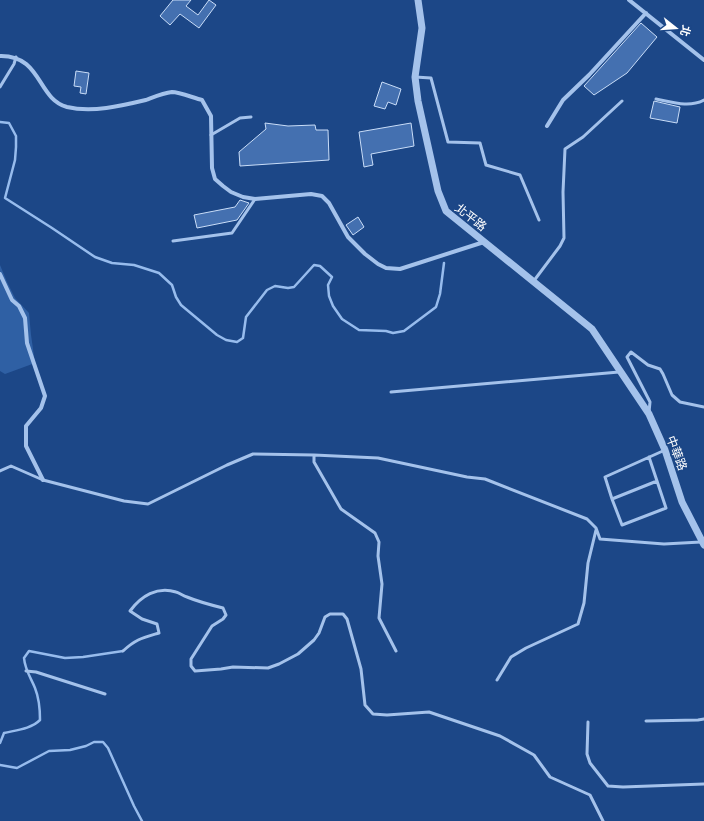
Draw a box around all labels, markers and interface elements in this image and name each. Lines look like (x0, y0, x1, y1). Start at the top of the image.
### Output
north arrow (656, 8, 696, 48)
text: 北 (677, 24, 694, 38)
street label: 北平路 (452, 200, 490, 234)
street label: 中華路 (664, 434, 690, 472)

